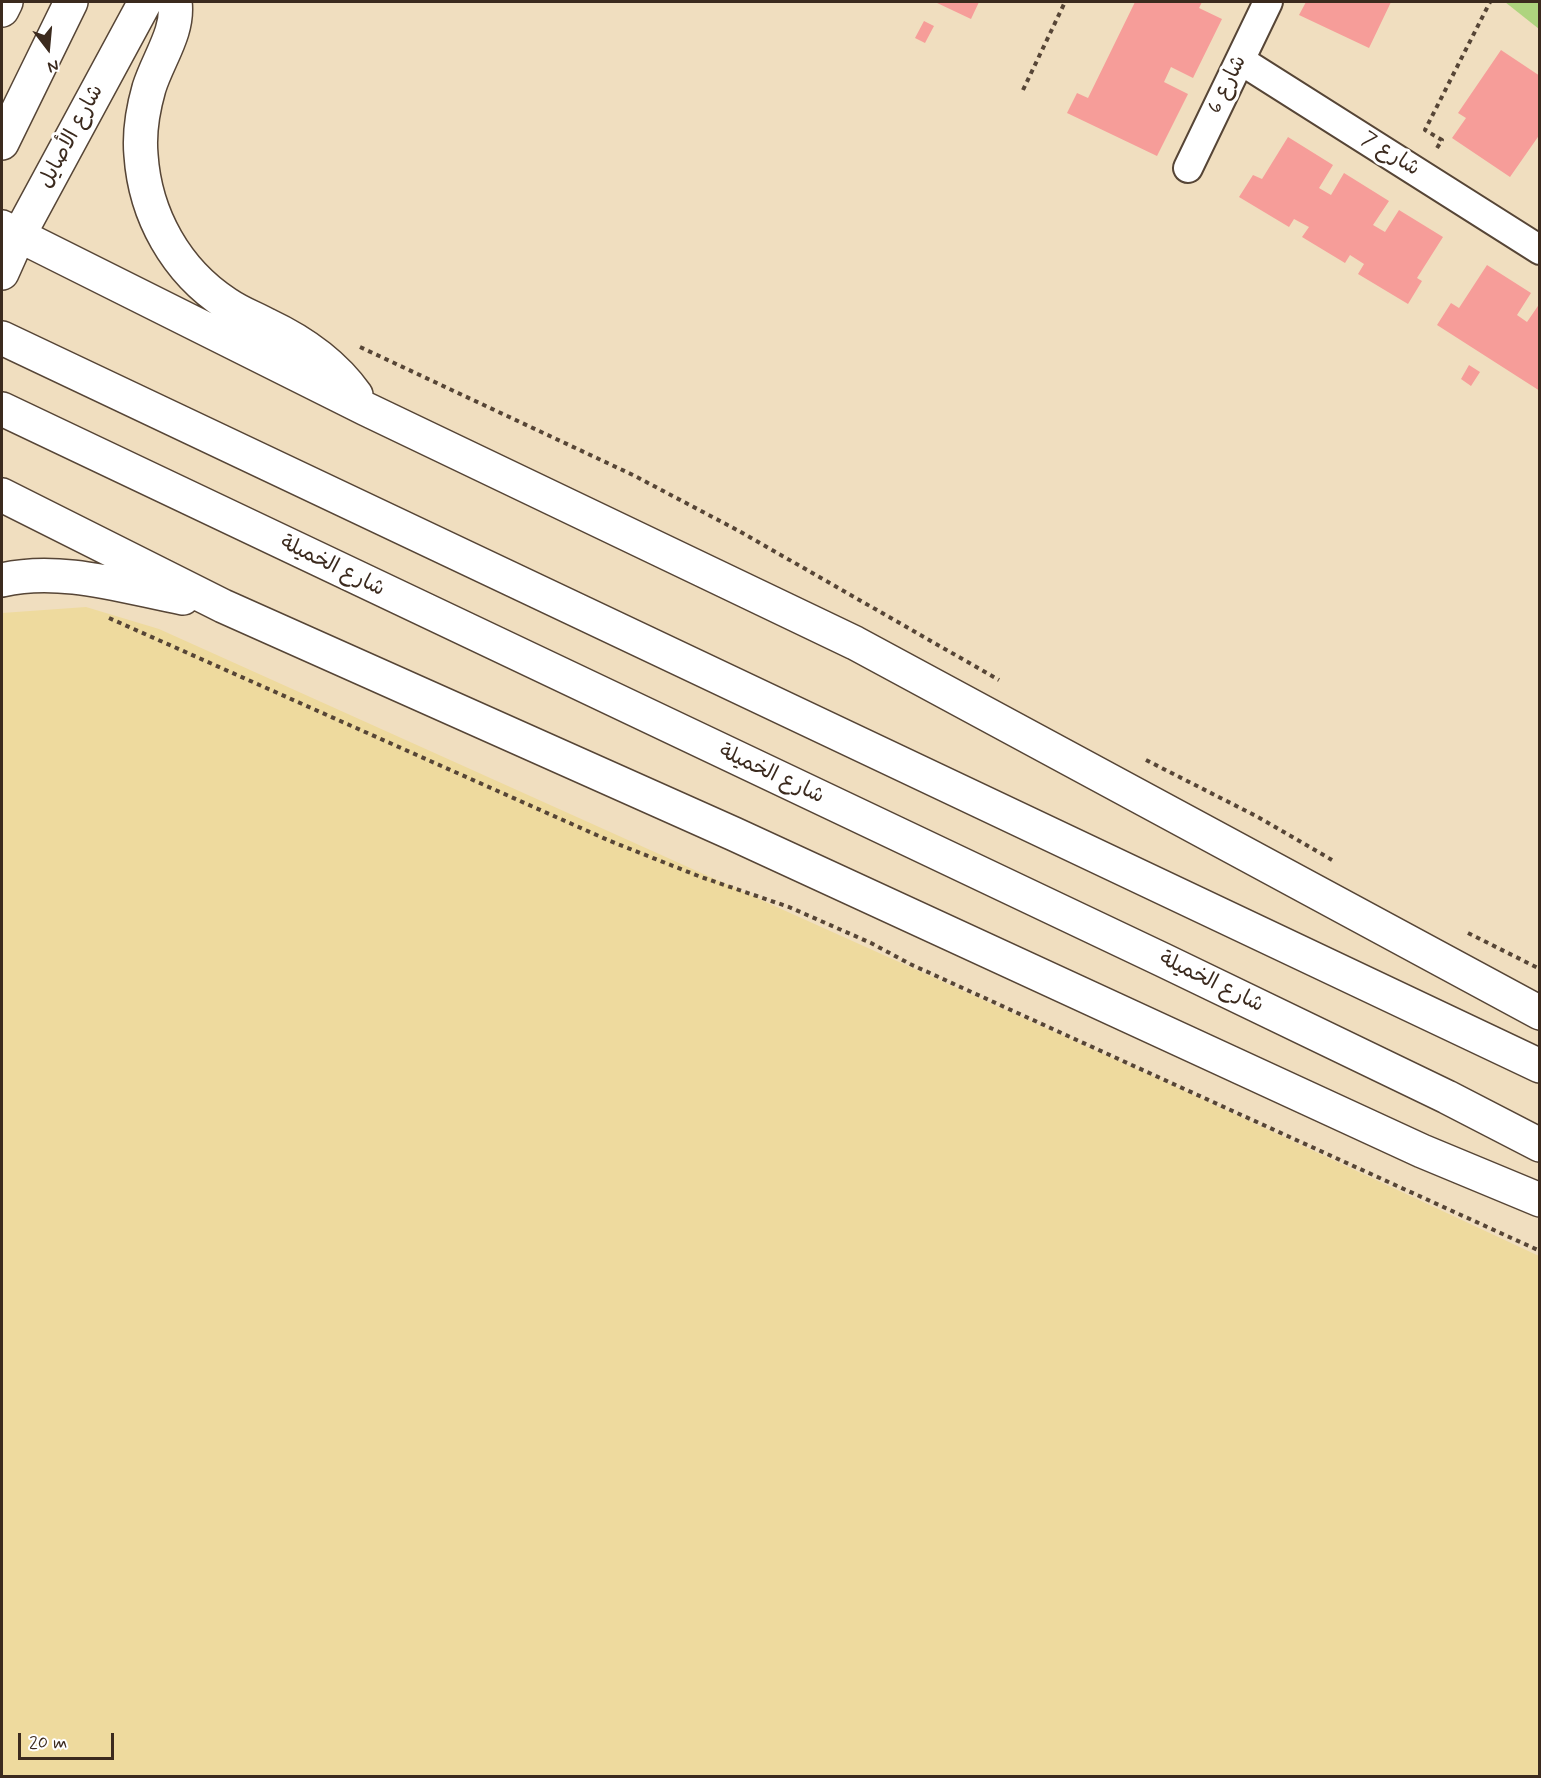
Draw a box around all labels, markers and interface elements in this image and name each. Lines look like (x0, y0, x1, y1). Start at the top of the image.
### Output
north arrow (18, 18, 78, 78)
street label: شارع 6 (1203, 52, 1253, 118)
text: N (45, 54, 61, 77)
street label: شارع الأصايل (34, 81, 110, 193)
street label: شارع 7 (1356, 127, 1424, 183)
street label: شارع الخميلة (276, 531, 388, 603)
street label: شارع الخميلة (714, 740, 828, 810)
street label: شارع الخميلة (1155, 947, 1267, 1019)
scale bar (21, 1721, 117, 1759)
text: 20 m (29, 1731, 67, 1755)

